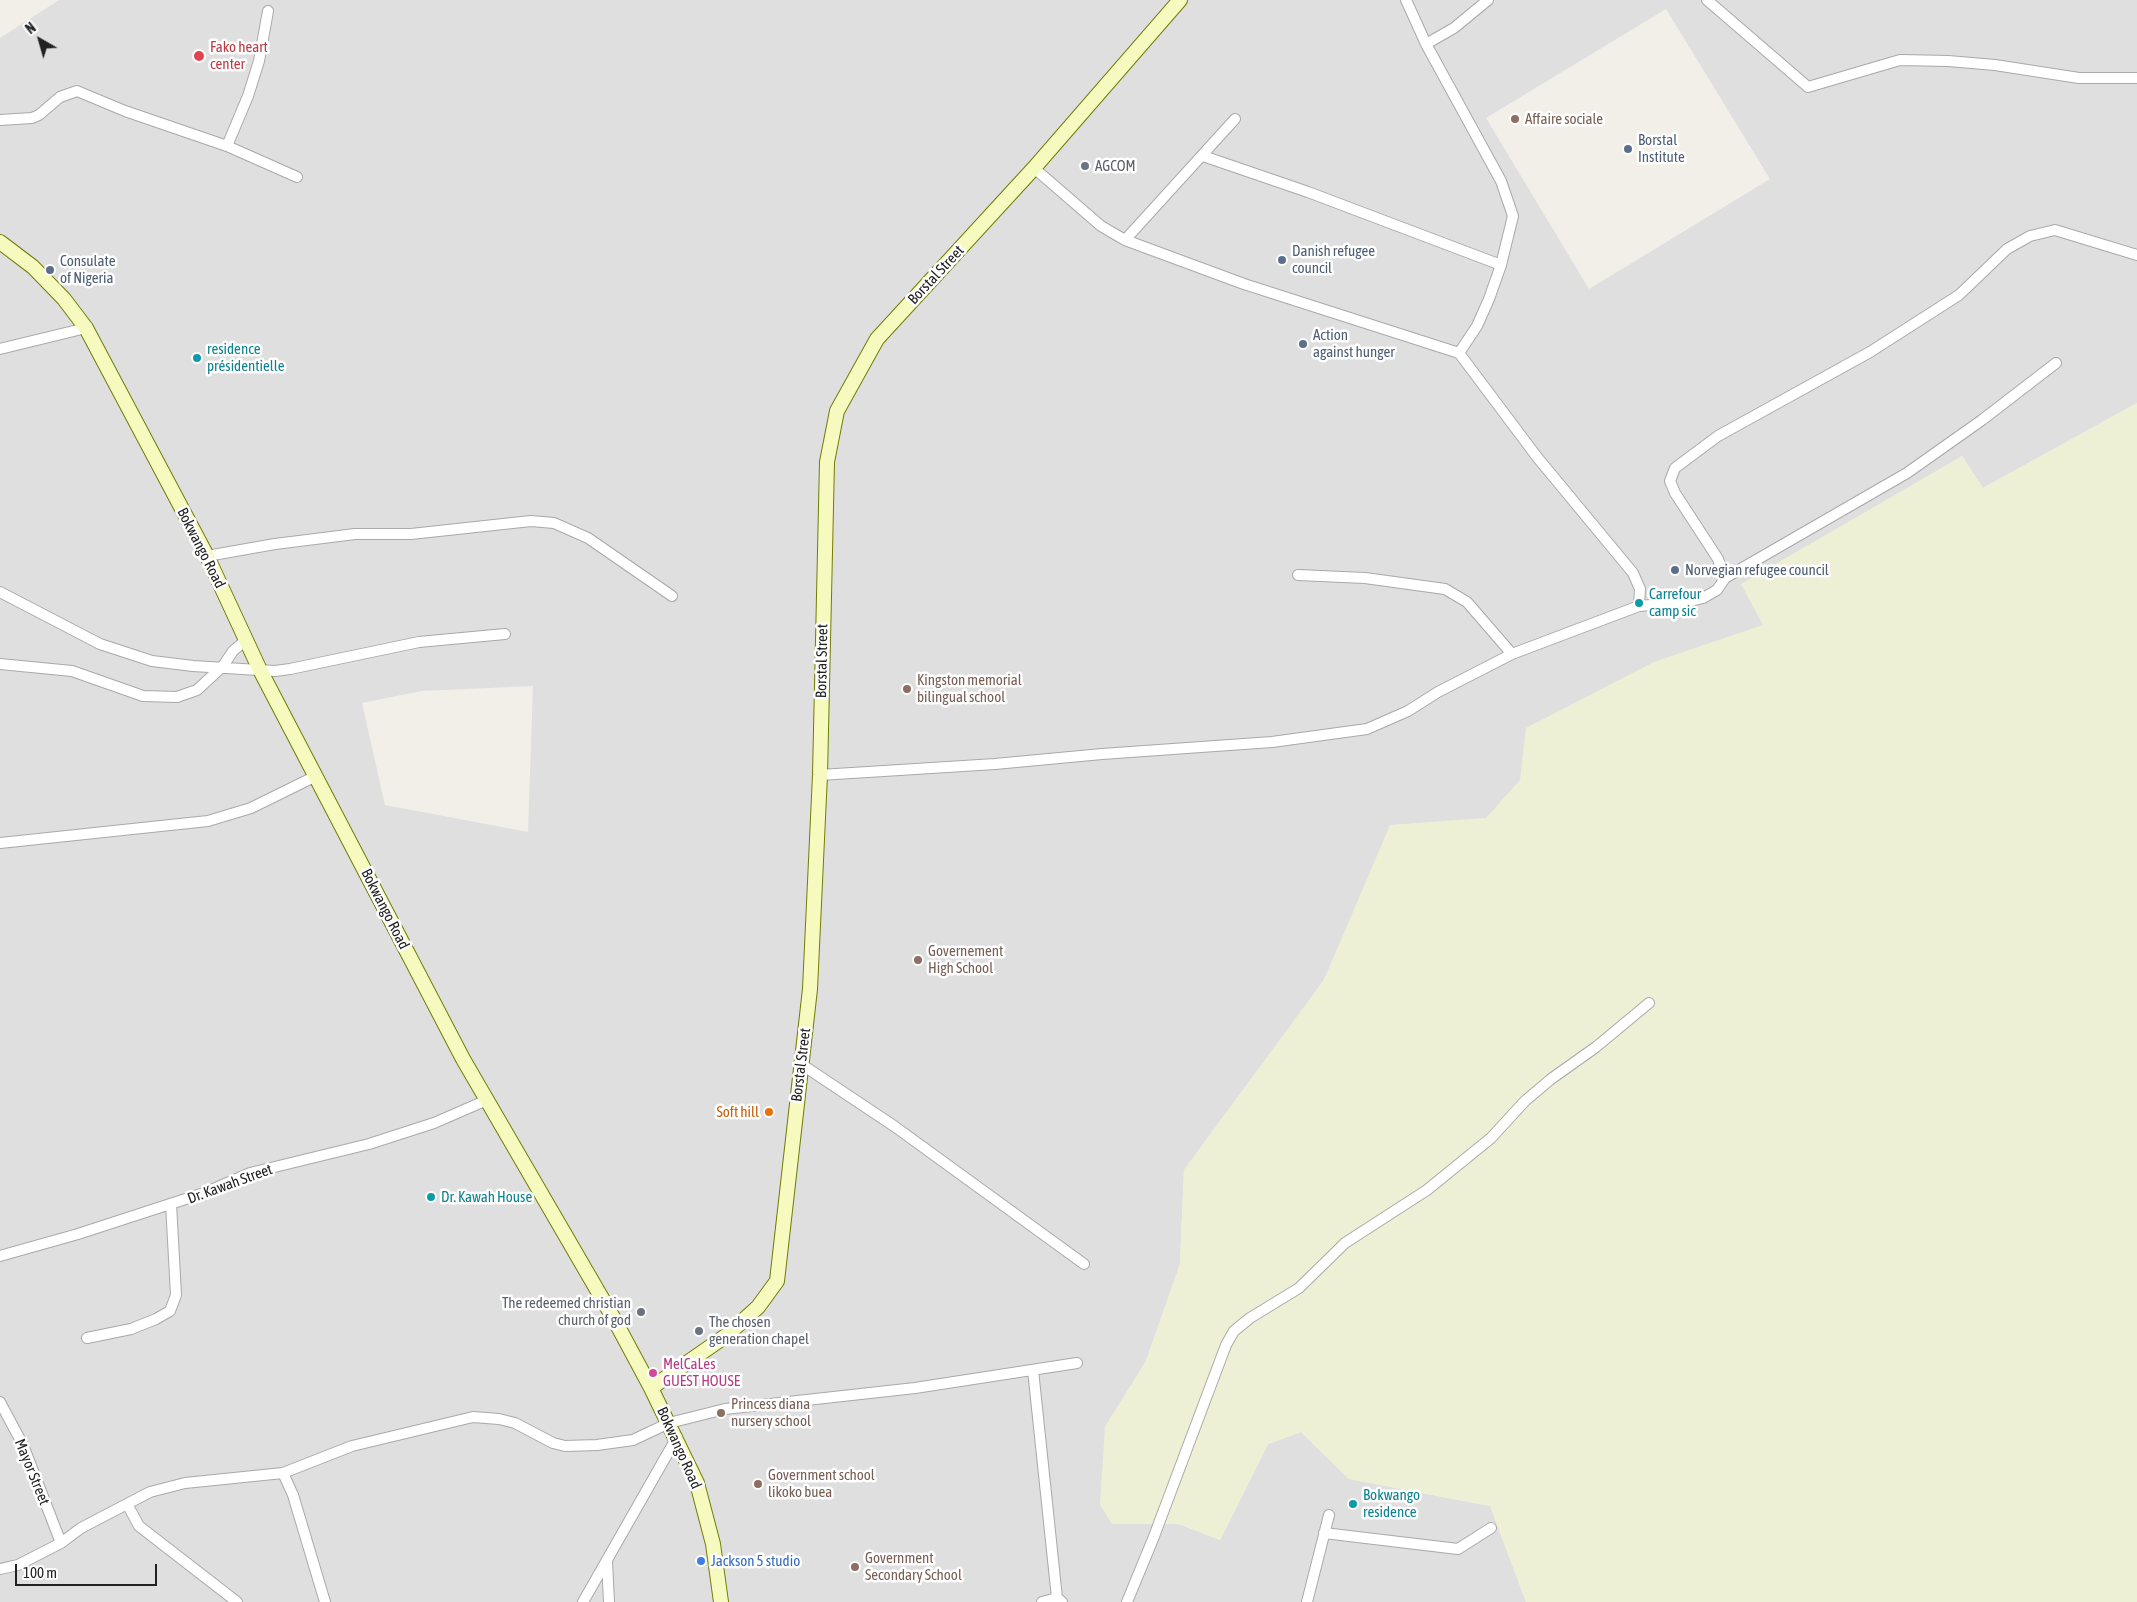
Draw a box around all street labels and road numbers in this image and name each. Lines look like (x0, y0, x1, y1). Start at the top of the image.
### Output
street label: Borstal Street (904, 242, 968, 308)
street label: Bokwango Road (173, 505, 229, 591)
street label: Borstal Street (812, 624, 832, 698)
street label: Bokwango Road (357, 866, 413, 952)
street label: Borstal Street (788, 1027, 814, 1103)
street label: Dr. Kawah Street (185, 1160, 275, 1208)
street label: Bokwango Road (653, 1404, 705, 1492)
street label: Mayor Street (11, 1436, 53, 1508)

